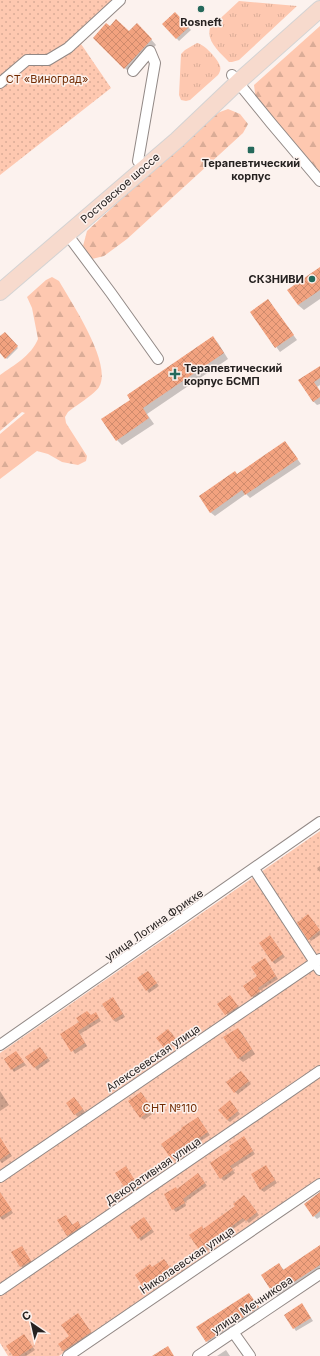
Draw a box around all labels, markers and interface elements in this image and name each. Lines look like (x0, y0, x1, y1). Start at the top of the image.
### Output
marker: Rosneft (196, 4, 206, 14)
place label: Rosneft (180, 15, 222, 29)
park label: СТ «Виноград» (6, 72, 88, 86)
marker: Терапевтический корпус (246, 145, 256, 155)
street label: Ростовское шоссе (78, 150, 162, 226)
place label: Терапевтический корпус (202, 156, 300, 183)
place label: СКЗНИВИ (249, 272, 304, 286)
marker: СКЗНИВИ (307, 274, 317, 284)
place label: Терапевтический корпус БСМП (184, 361, 283, 388)
marker: Терапевтический корпус БСМП (169, 368, 181, 380)
street label: улица Логина Фрикке (102, 886, 206, 964)
street label: Алексеевская улица (103, 1021, 203, 1095)
park label: СНТ №110 (143, 1101, 197, 1115)
street label: Декоративная улица (103, 1134, 203, 1208)
street label: Николаевская улица (137, 1223, 237, 1297)
street label: улица Мечникова (209, 1273, 295, 1337)
north arrow (12, 1304, 52, 1344)
text: С (19, 1308, 34, 1324)

